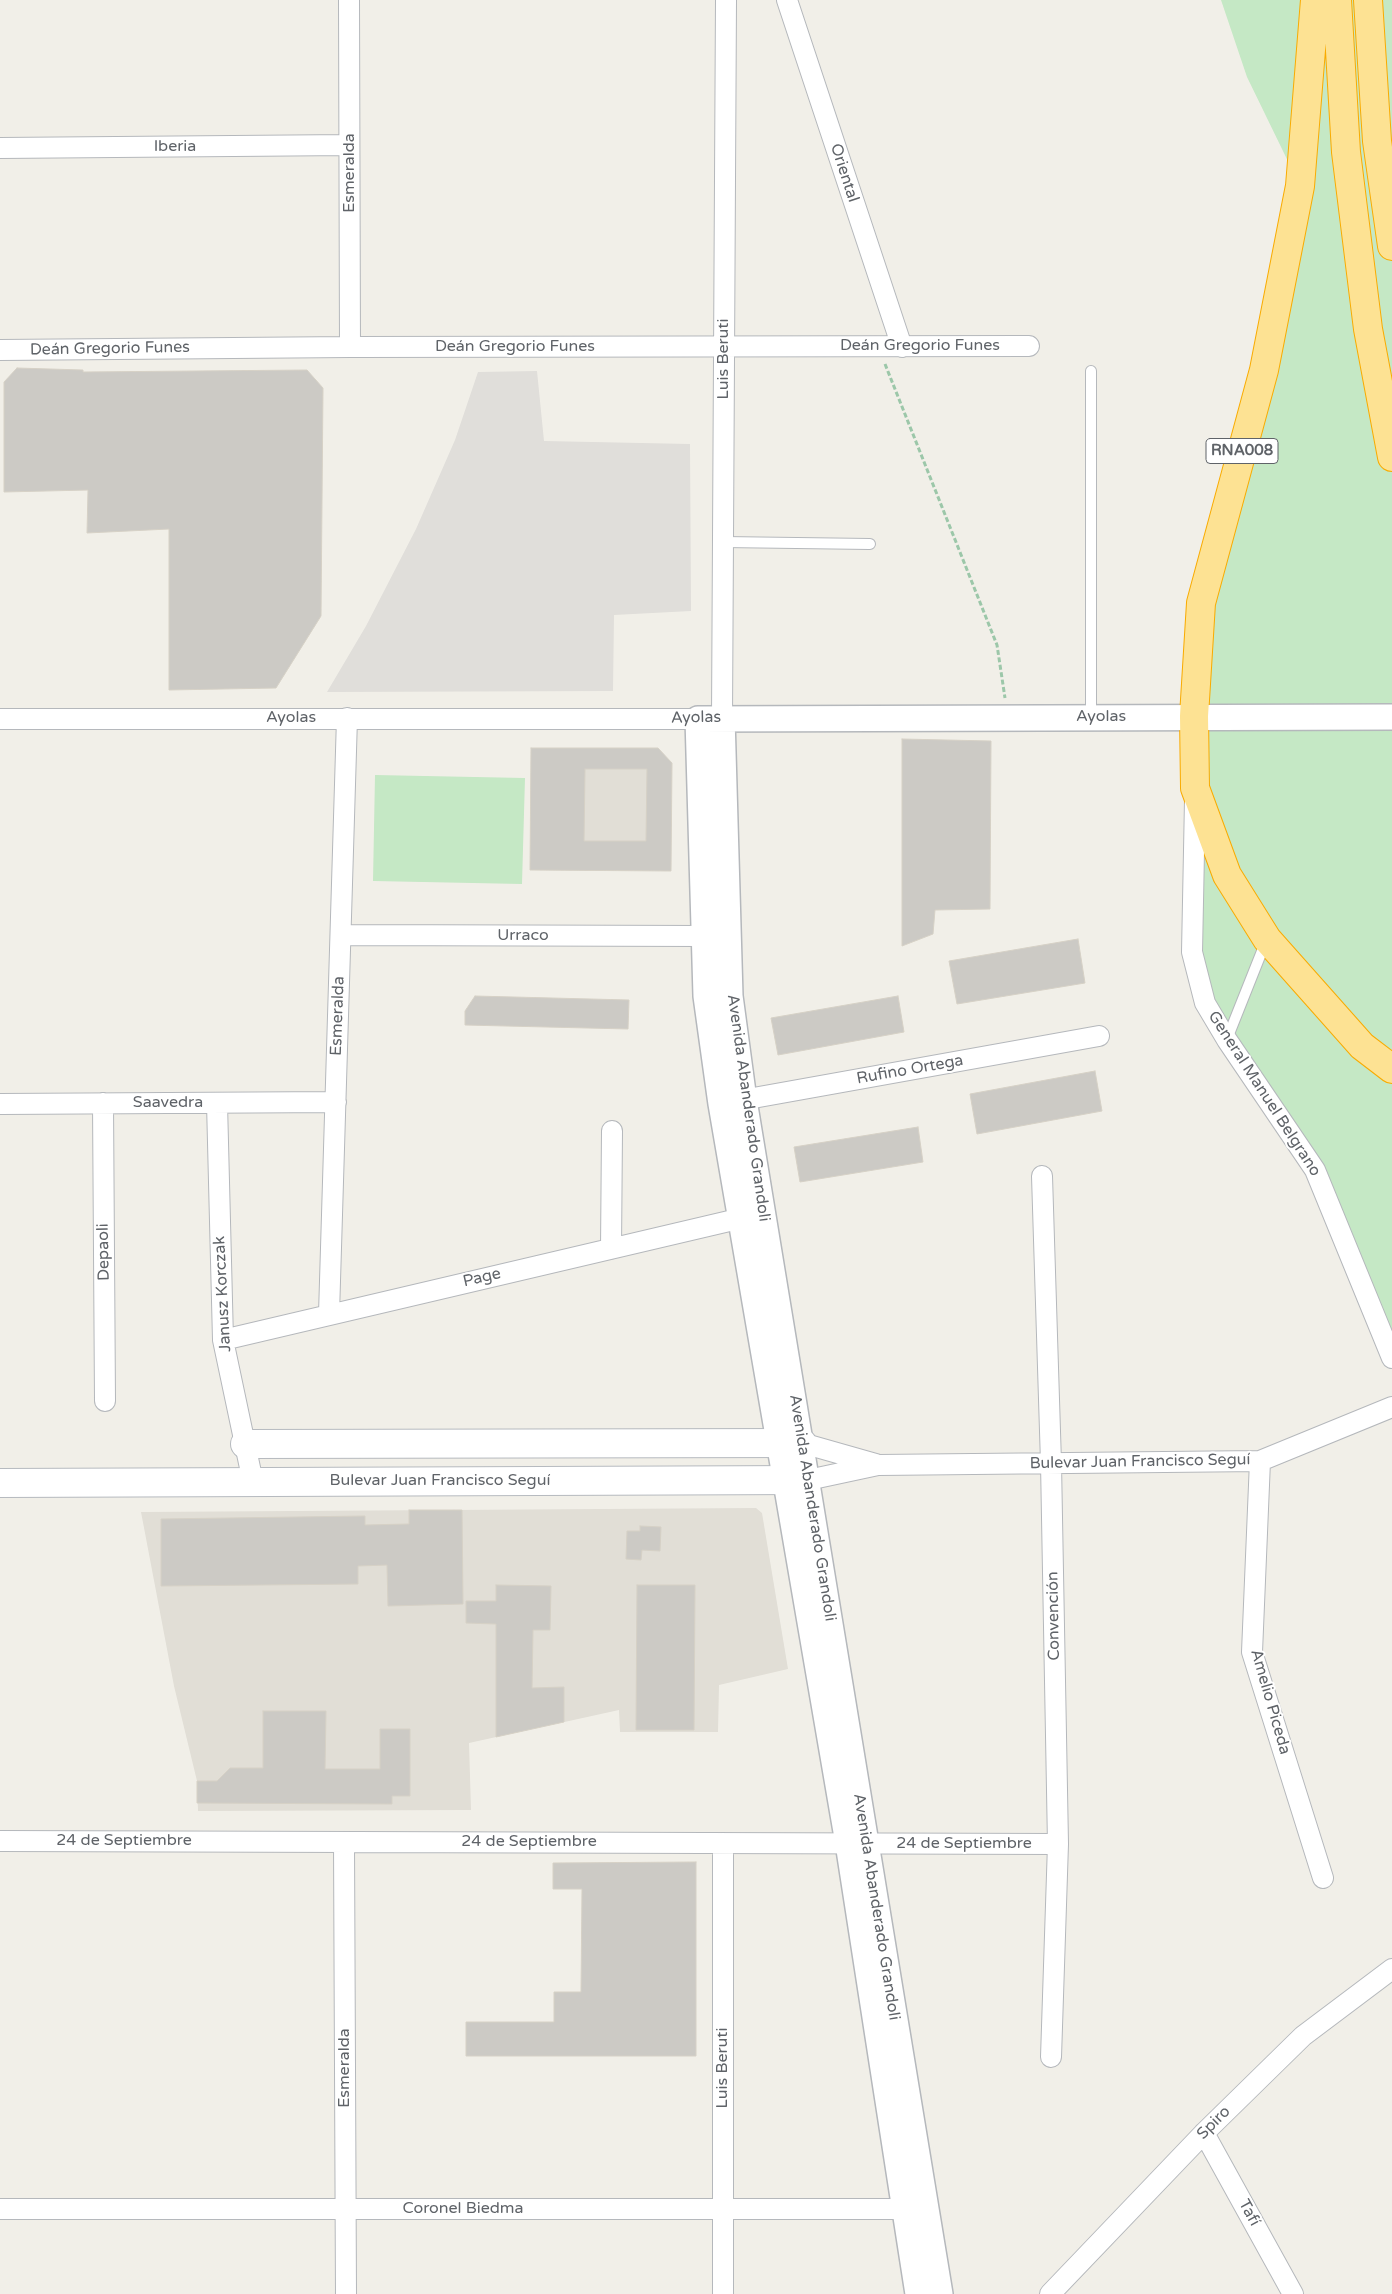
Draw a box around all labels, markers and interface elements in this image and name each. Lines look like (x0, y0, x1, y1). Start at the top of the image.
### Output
street label: Esmeralda (340, 133, 360, 213)
street label: Iberia (154, 137, 196, 157)
street label: Oriental (825, 141, 863, 205)
street label: Luis Beruti (714, 319, 734, 399)
street label: Deán Gregorio Funes (840, 336, 1000, 356)
street label: Deán Gregorio Funes (435, 337, 595, 357)
street label: Deán Gregorio Funes (30, 338, 190, 360)
road number: RNA008 (1206, 438, 1278, 464)
street label: Ayolas (1076, 707, 1126, 727)
street label: Ayolas (266, 708, 316, 728)
street label: Ayolas (671, 708, 721, 728)
street label: Urraco (497, 926, 549, 946)
street label: Esmeralda (327, 976, 349, 1056)
street label: Avenida Abanderado Grandoli (723, 993, 773, 1223)
street label: General Manuel Belgrano (1203, 1008, 1325, 1180)
street label: Rufino Ortega (855, 1051, 965, 1089)
street label: Saavedra (133, 1093, 203, 1113)
street label: Depaoli (94, 1223, 114, 1281)
street label: Janusz Korczak (210, 1235, 236, 1353)
street label: Page (461, 1264, 503, 1292)
street label: Avenida Abanderado Grandoli (785, 1393, 839, 1623)
street label: Bulevar Juan Francisco Seguí (1029, 1450, 1251, 1474)
street label: Bulevar Juan Francisco Seguí (330, 1471, 550, 1491)
street label: Convención (1044, 1571, 1064, 1661)
street label: Amelio Piceda (1246, 1647, 1294, 1757)
street label: Avenida Abanderado Grandoli (849, 1792, 903, 2022)
street label: 24 de Septiembre (56, 1831, 192, 1851)
street label: 24 de Septiembre (461, 1832, 597, 1852)
street label: 24 de Septiembre (896, 1834, 1032, 1854)
street label: Esmeralda (335, 2028, 355, 2108)
street label: Luis Beruti (713, 2028, 733, 2108)
street label: Spiro (1193, 2102, 1235, 2144)
street label: Tafí (1234, 2196, 1264, 2230)
street label: Coronel Biedma (403, 2199, 523, 2219)

